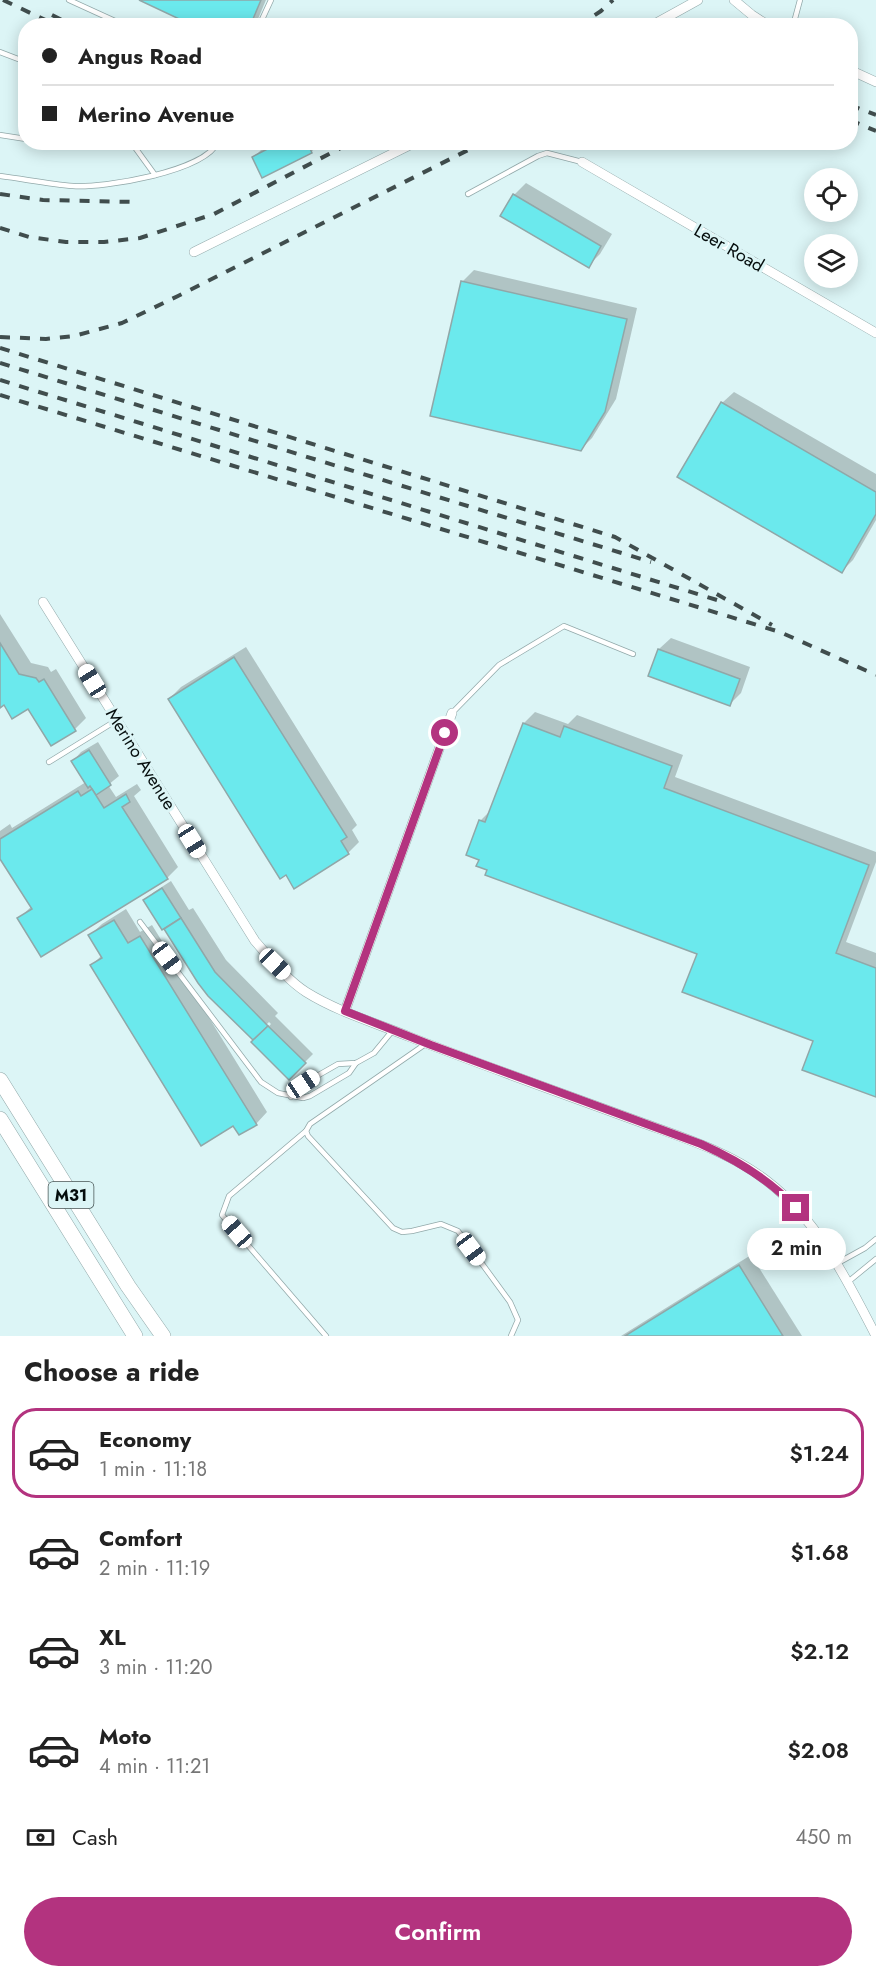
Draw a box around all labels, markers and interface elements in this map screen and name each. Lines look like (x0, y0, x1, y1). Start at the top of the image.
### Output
text: Angus Road (78, 40, 202, 72)
text: Merino Avenue (78, 98, 234, 130)
map controls (804, 168, 858, 288)
button: locate (804, 168, 858, 222)
street label: Leer Road (689, 217, 769, 279)
button: layers (804, 234, 858, 288)
car (75, 661, 109, 701)
street label: Merino Avenue (99, 703, 183, 815)
route start (431, 719, 458, 746)
car (175, 821, 209, 861)
car (149, 938, 185, 978)
car (256, 945, 294, 983)
car (283, 1066, 323, 1102)
road number: M31 (48, 1182, 94, 1208)
route end (782, 1194, 809, 1221)
car (218, 1213, 256, 1251)
car (453, 1229, 489, 1269)
callout: 2 min (746, 1229, 846, 1271)
text: 2 min (771, 1234, 822, 1263)
text: Choose a ride (24, 1352, 199, 1391)
text: Economy (99, 1423, 191, 1455)
icon: car (27, 1426, 81, 1480)
text: $1.24 (789, 1437, 849, 1469)
text: 1 min · 11:18 (99, 1455, 207, 1484)
text: Comfort (99, 1522, 182, 1554)
icon: car (27, 1525, 81, 1579)
text: $1.68 (791, 1536, 849, 1568)
text: 2 min · 11:19 (99, 1554, 210, 1583)
text: XL (99, 1621, 126, 1653)
icon: car (27, 1624, 81, 1678)
text: $2.12 (790, 1635, 849, 1667)
text: 3 min · 11:20 (99, 1653, 213, 1682)
text: Moto (99, 1720, 152, 1752)
icon: car (27, 1723, 81, 1777)
text: $2.08 (787, 1734, 849, 1766)
text: 4 min · 11:21 (99, 1752, 210, 1781)
icon: cash (24, 1821, 57, 1854)
text: Cash (72, 1821, 118, 1853)
text: 450 m (795, 1823, 852, 1852)
button: Confirm (24, 1897, 852, 1966)

